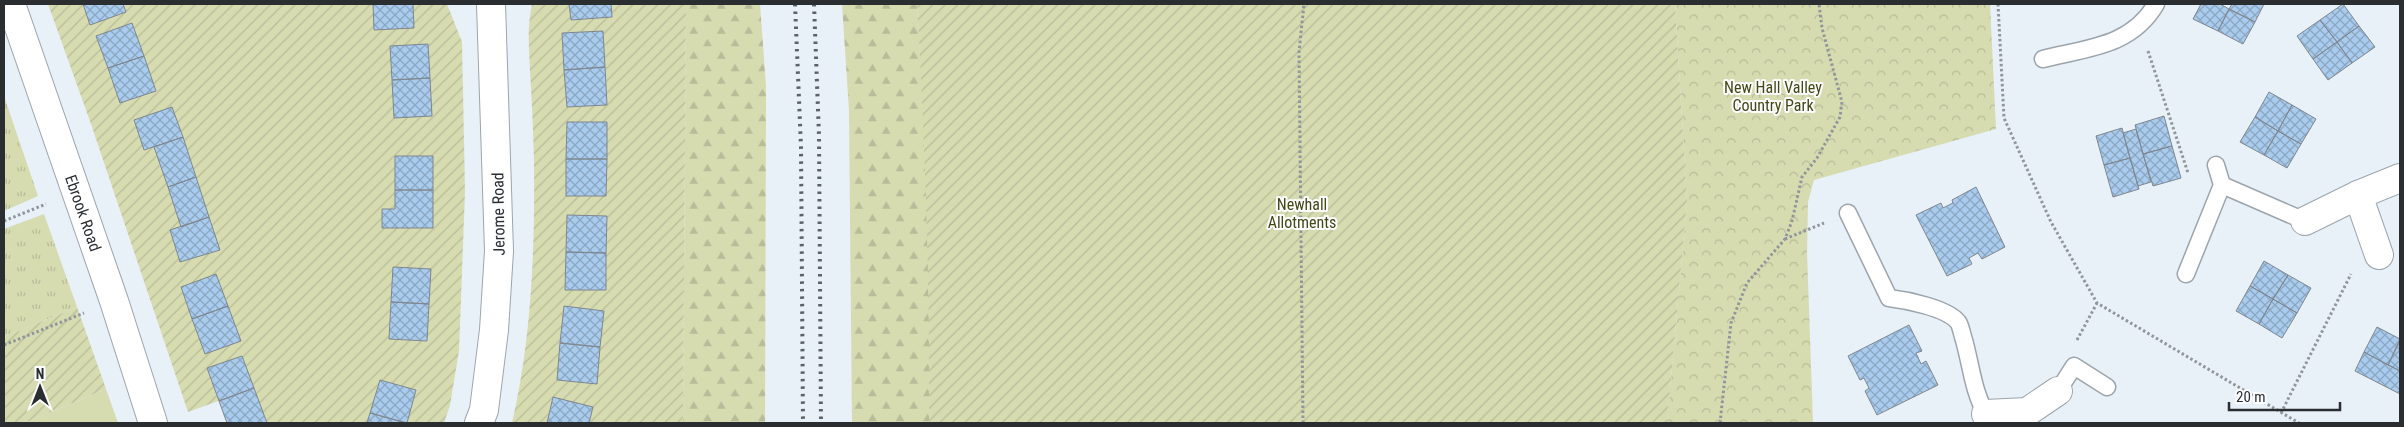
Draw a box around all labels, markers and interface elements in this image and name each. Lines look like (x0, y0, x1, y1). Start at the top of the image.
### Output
park label: New Hall Valley Country Park (1724, 78, 1822, 115)
street label: Ebrook Road (61, 172, 105, 254)
street label: Jerome Road (488, 172, 509, 256)
park label: Newhall Allotments (1268, 195, 1336, 232)
north arrow (15, 362, 65, 412)
text: N (36, 366, 44, 382)
scale bar (2229, 380, 2340, 412)
text: 20 m (2236, 388, 2266, 406)

